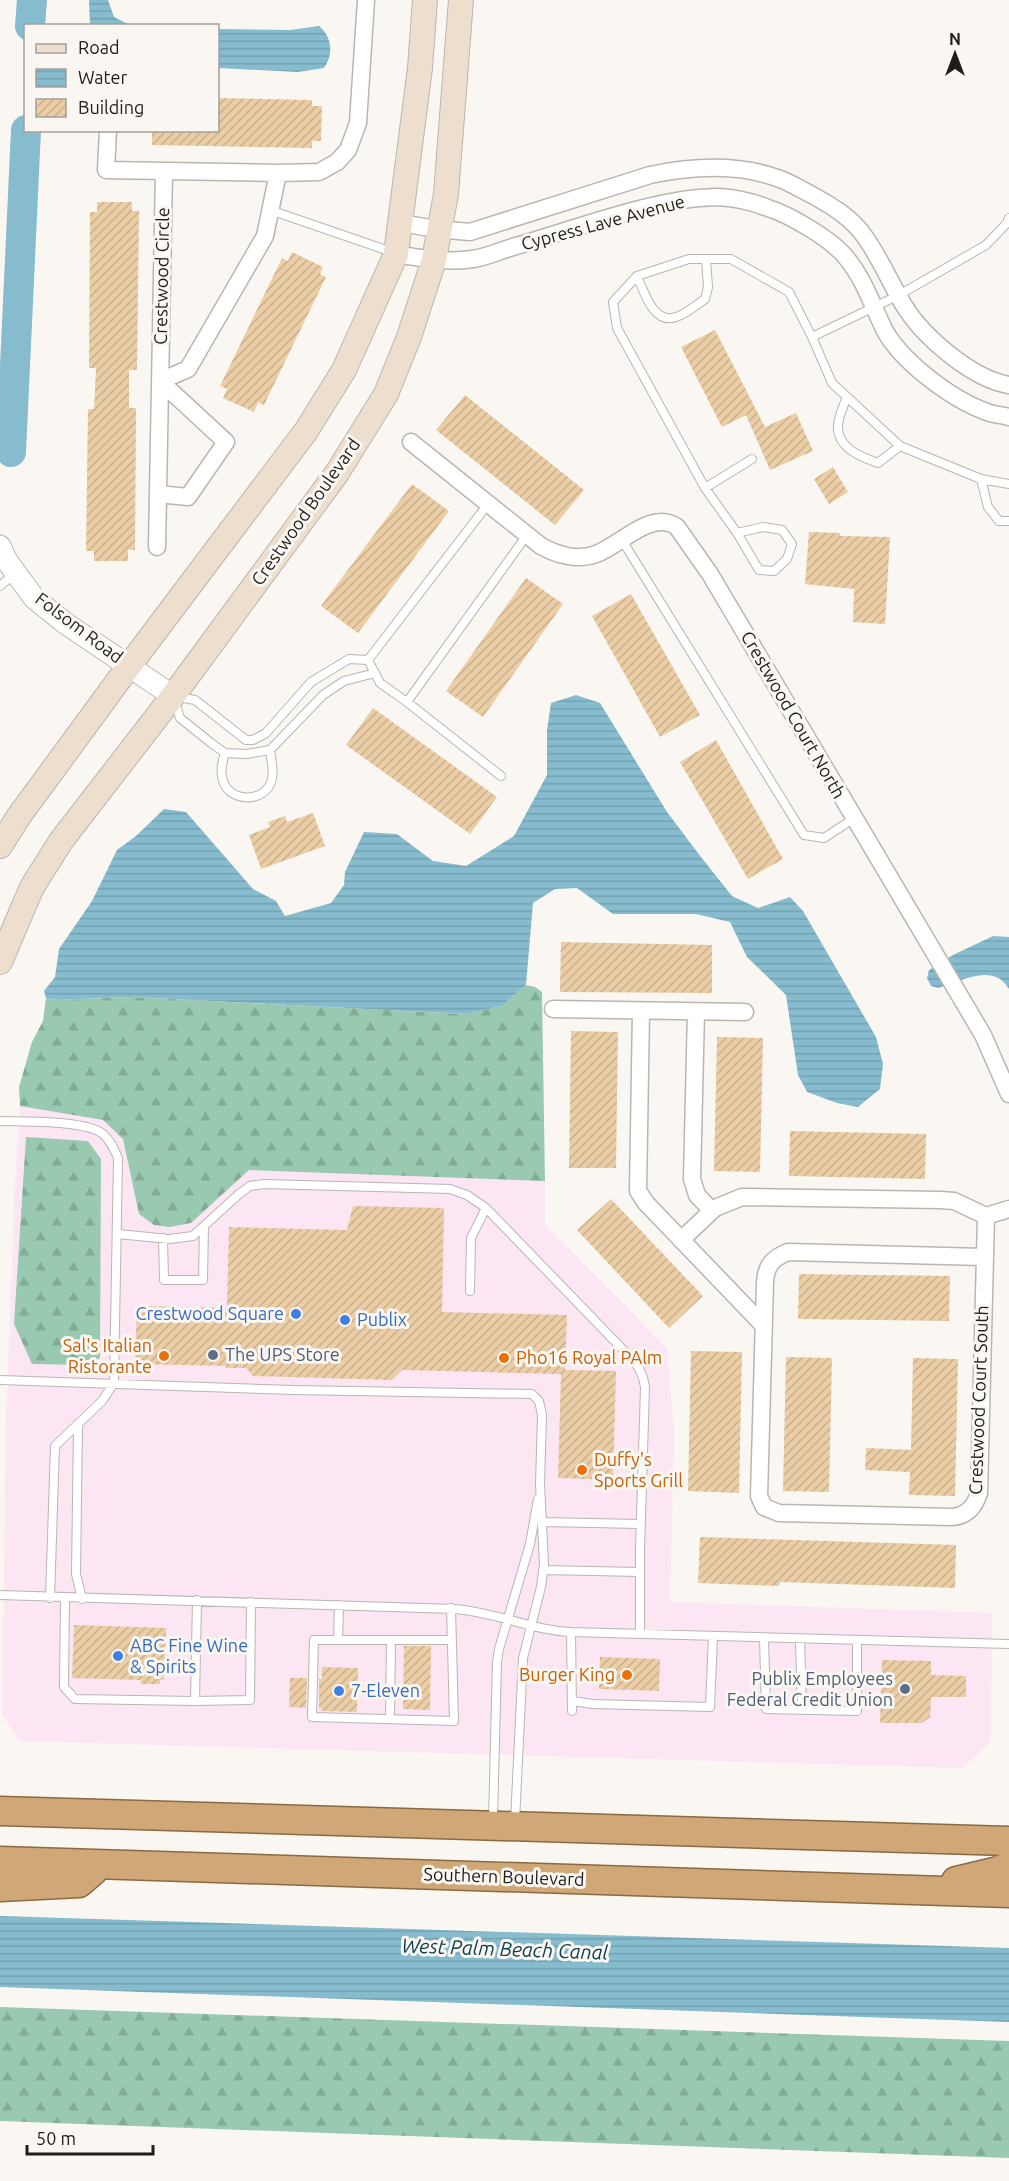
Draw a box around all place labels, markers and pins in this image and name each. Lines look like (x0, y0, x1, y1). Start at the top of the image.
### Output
place label: Crestwood Square (135, 1303, 284, 1323)
marker: Crestwood Square (289, 1307, 303, 1321)
place label: Publix (357, 1309, 407, 1329)
marker: Publix (338, 1313, 352, 1327)
place label: Sal's Italian Ristorante (63, 1335, 152, 1376)
place label: The UPS Store (225, 1344, 340, 1364)
place label: Pho16 Royal PAlm (516, 1347, 662, 1367)
marker: The UPS Store (206, 1348, 220, 1362)
marker: Sal's Italian Ristorante (157, 1349, 171, 1363)
marker: Pho16 Royal PAlm (497, 1351, 511, 1365)
place label: Duffy's Sports Grill (594, 1449, 683, 1490)
marker: Duffy's Sports Grill (575, 1463, 589, 1477)
place label: ABC Fine Wine & Spirits (130, 1635, 248, 1676)
marker: ABC Fine Wine & Spirits (111, 1649, 125, 1663)
place label: Burger King (519, 1664, 615, 1684)
marker: Burger King (620, 1668, 634, 1682)
place label: Publix Employees Federal Credit Union (727, 1668, 893, 1709)
place label: 7-Eleven (351, 1680, 420, 1700)
marker: Publix Employees Federal Credit Union (898, 1682, 912, 1696)
marker: 7-Eleven (332, 1684, 346, 1698)

